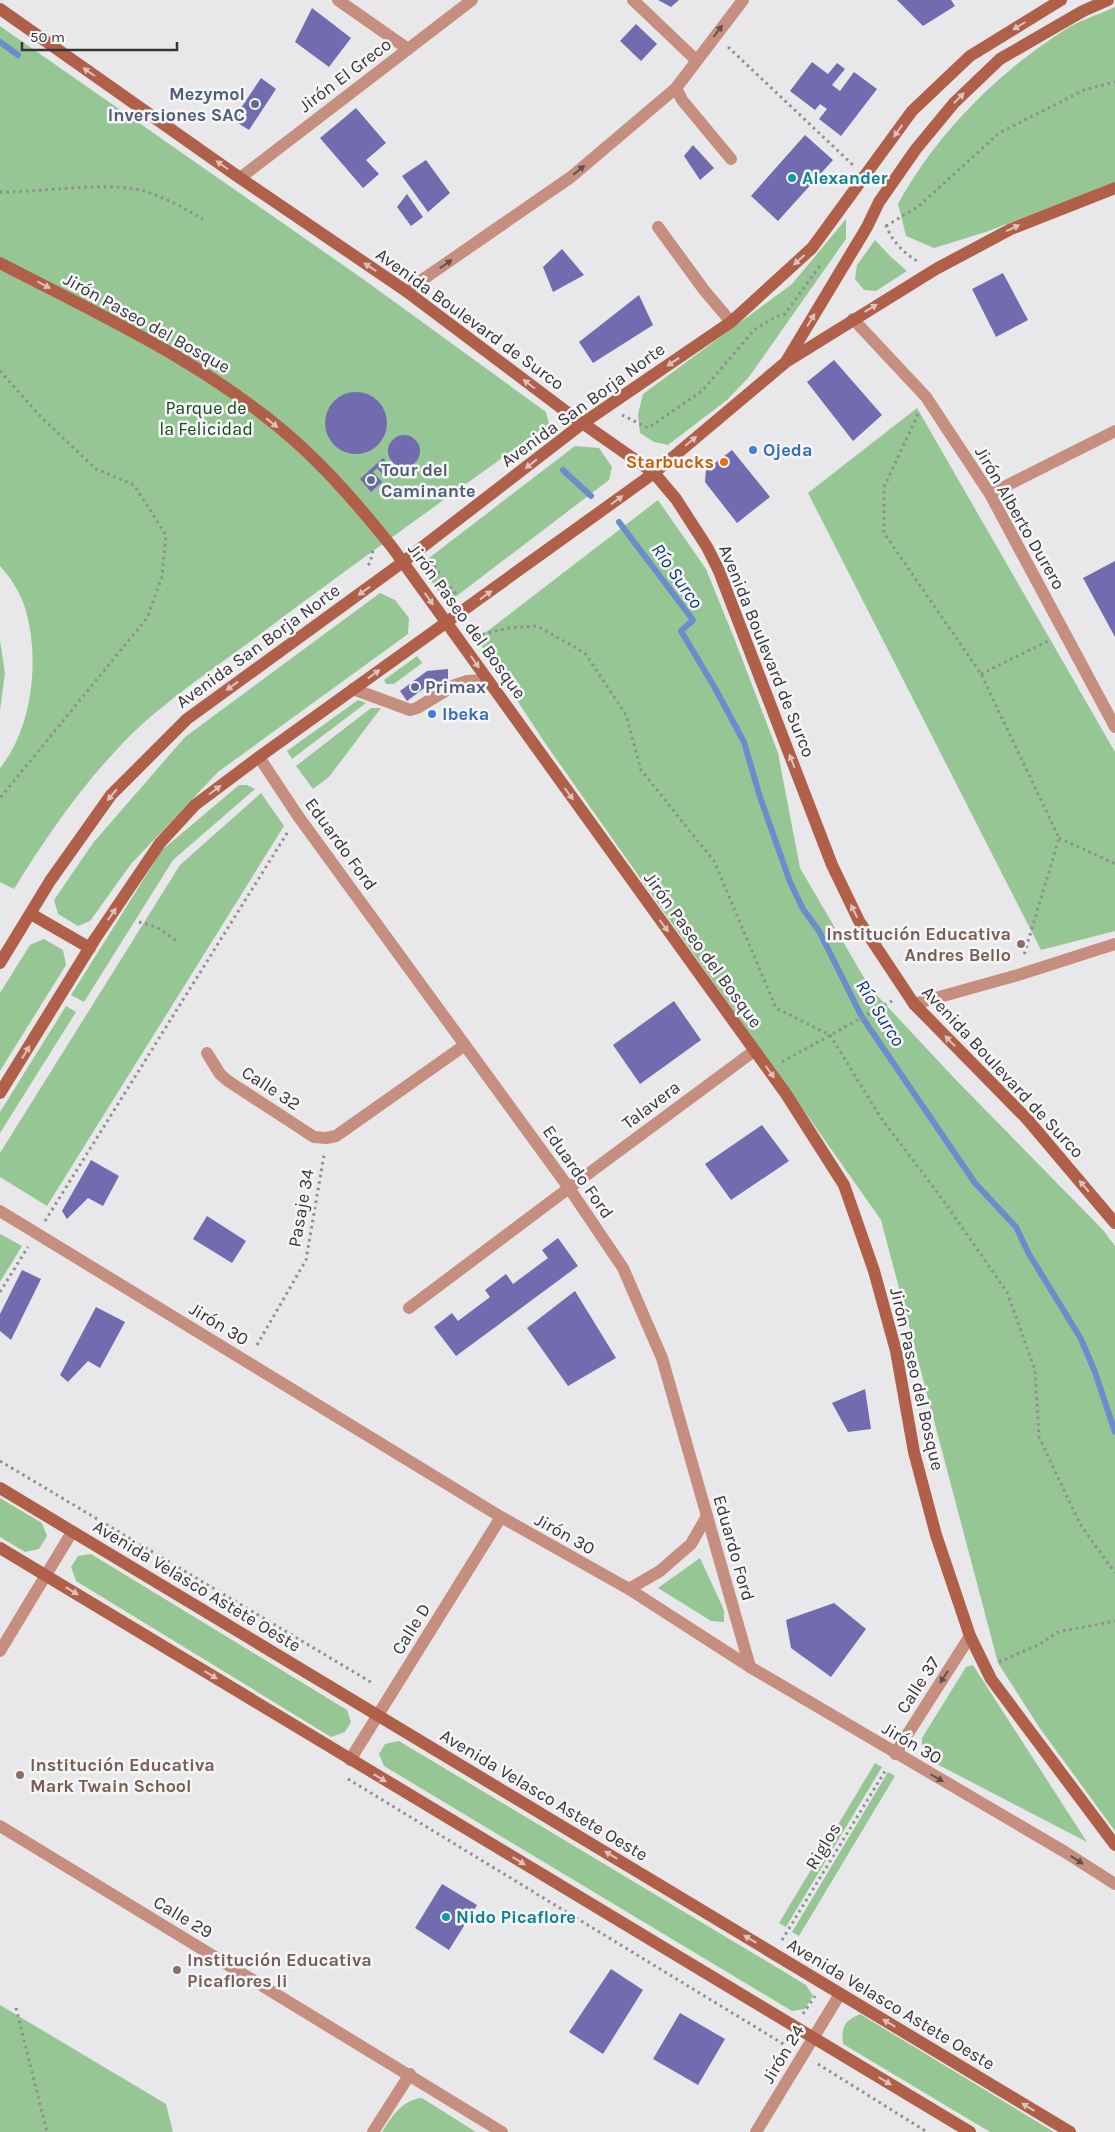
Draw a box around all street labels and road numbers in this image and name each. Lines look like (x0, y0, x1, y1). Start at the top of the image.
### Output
street label: Jirón El Greco (294, 33, 396, 117)
street label: Avenida Boulevard de Surco (372, 243, 568, 395)
street label: Jirón Paseo del Bosque (60, 268, 234, 378)
street label: Avenida San Borja Norte (497, 338, 669, 472)
street label: Jirón Alberto Durero (970, 442, 1070, 594)
street label: Jirón Paseo del Bosque (403, 539, 531, 703)
street label: Avenida Boulevard de Surco (714, 541, 820, 761)
street label: Avenida San Borja Norte (172, 579, 344, 713)
street label: Eduardo Ford (300, 794, 382, 894)
street label: Jirón Paseo del Bosque (639, 868, 767, 1032)
street label: Avenida Boulevard de Surco (917, 981, 1089, 1163)
street label: Calle 32 (237, 1061, 305, 1115)
street label: Talavera (618, 1076, 684, 1134)
street label: Eduardo Ford (538, 1121, 618, 1223)
street label: Pasaje 34 (283, 1167, 319, 1249)
street label: Jirón Paseo del Bosque (885, 1285, 949, 1473)
street label: Jirón 30 (185, 1298, 253, 1350)
street label: Eduardo Ford (708, 1493, 760, 1603)
street label: Jirón 30 (531, 1509, 599, 1559)
street label: Avenida Velasco Astete Oeste (89, 1515, 305, 1657)
street label: Calle D (387, 1599, 435, 1659)
street label: Calle 37 (891, 1652, 945, 1718)
street label: Jirón 30 (878, 1717, 946, 1769)
street label: Avenida Velasco Astete Oeste (436, 1724, 652, 1866)
street label: Riglos (800, 1819, 846, 1873)
street label: Calle 29 (149, 1891, 217, 1943)
street label: Avenida Velasco Astete Oeste (783, 1933, 999, 2075)
street label: Jirón 24 (757, 2021, 809, 2087)

